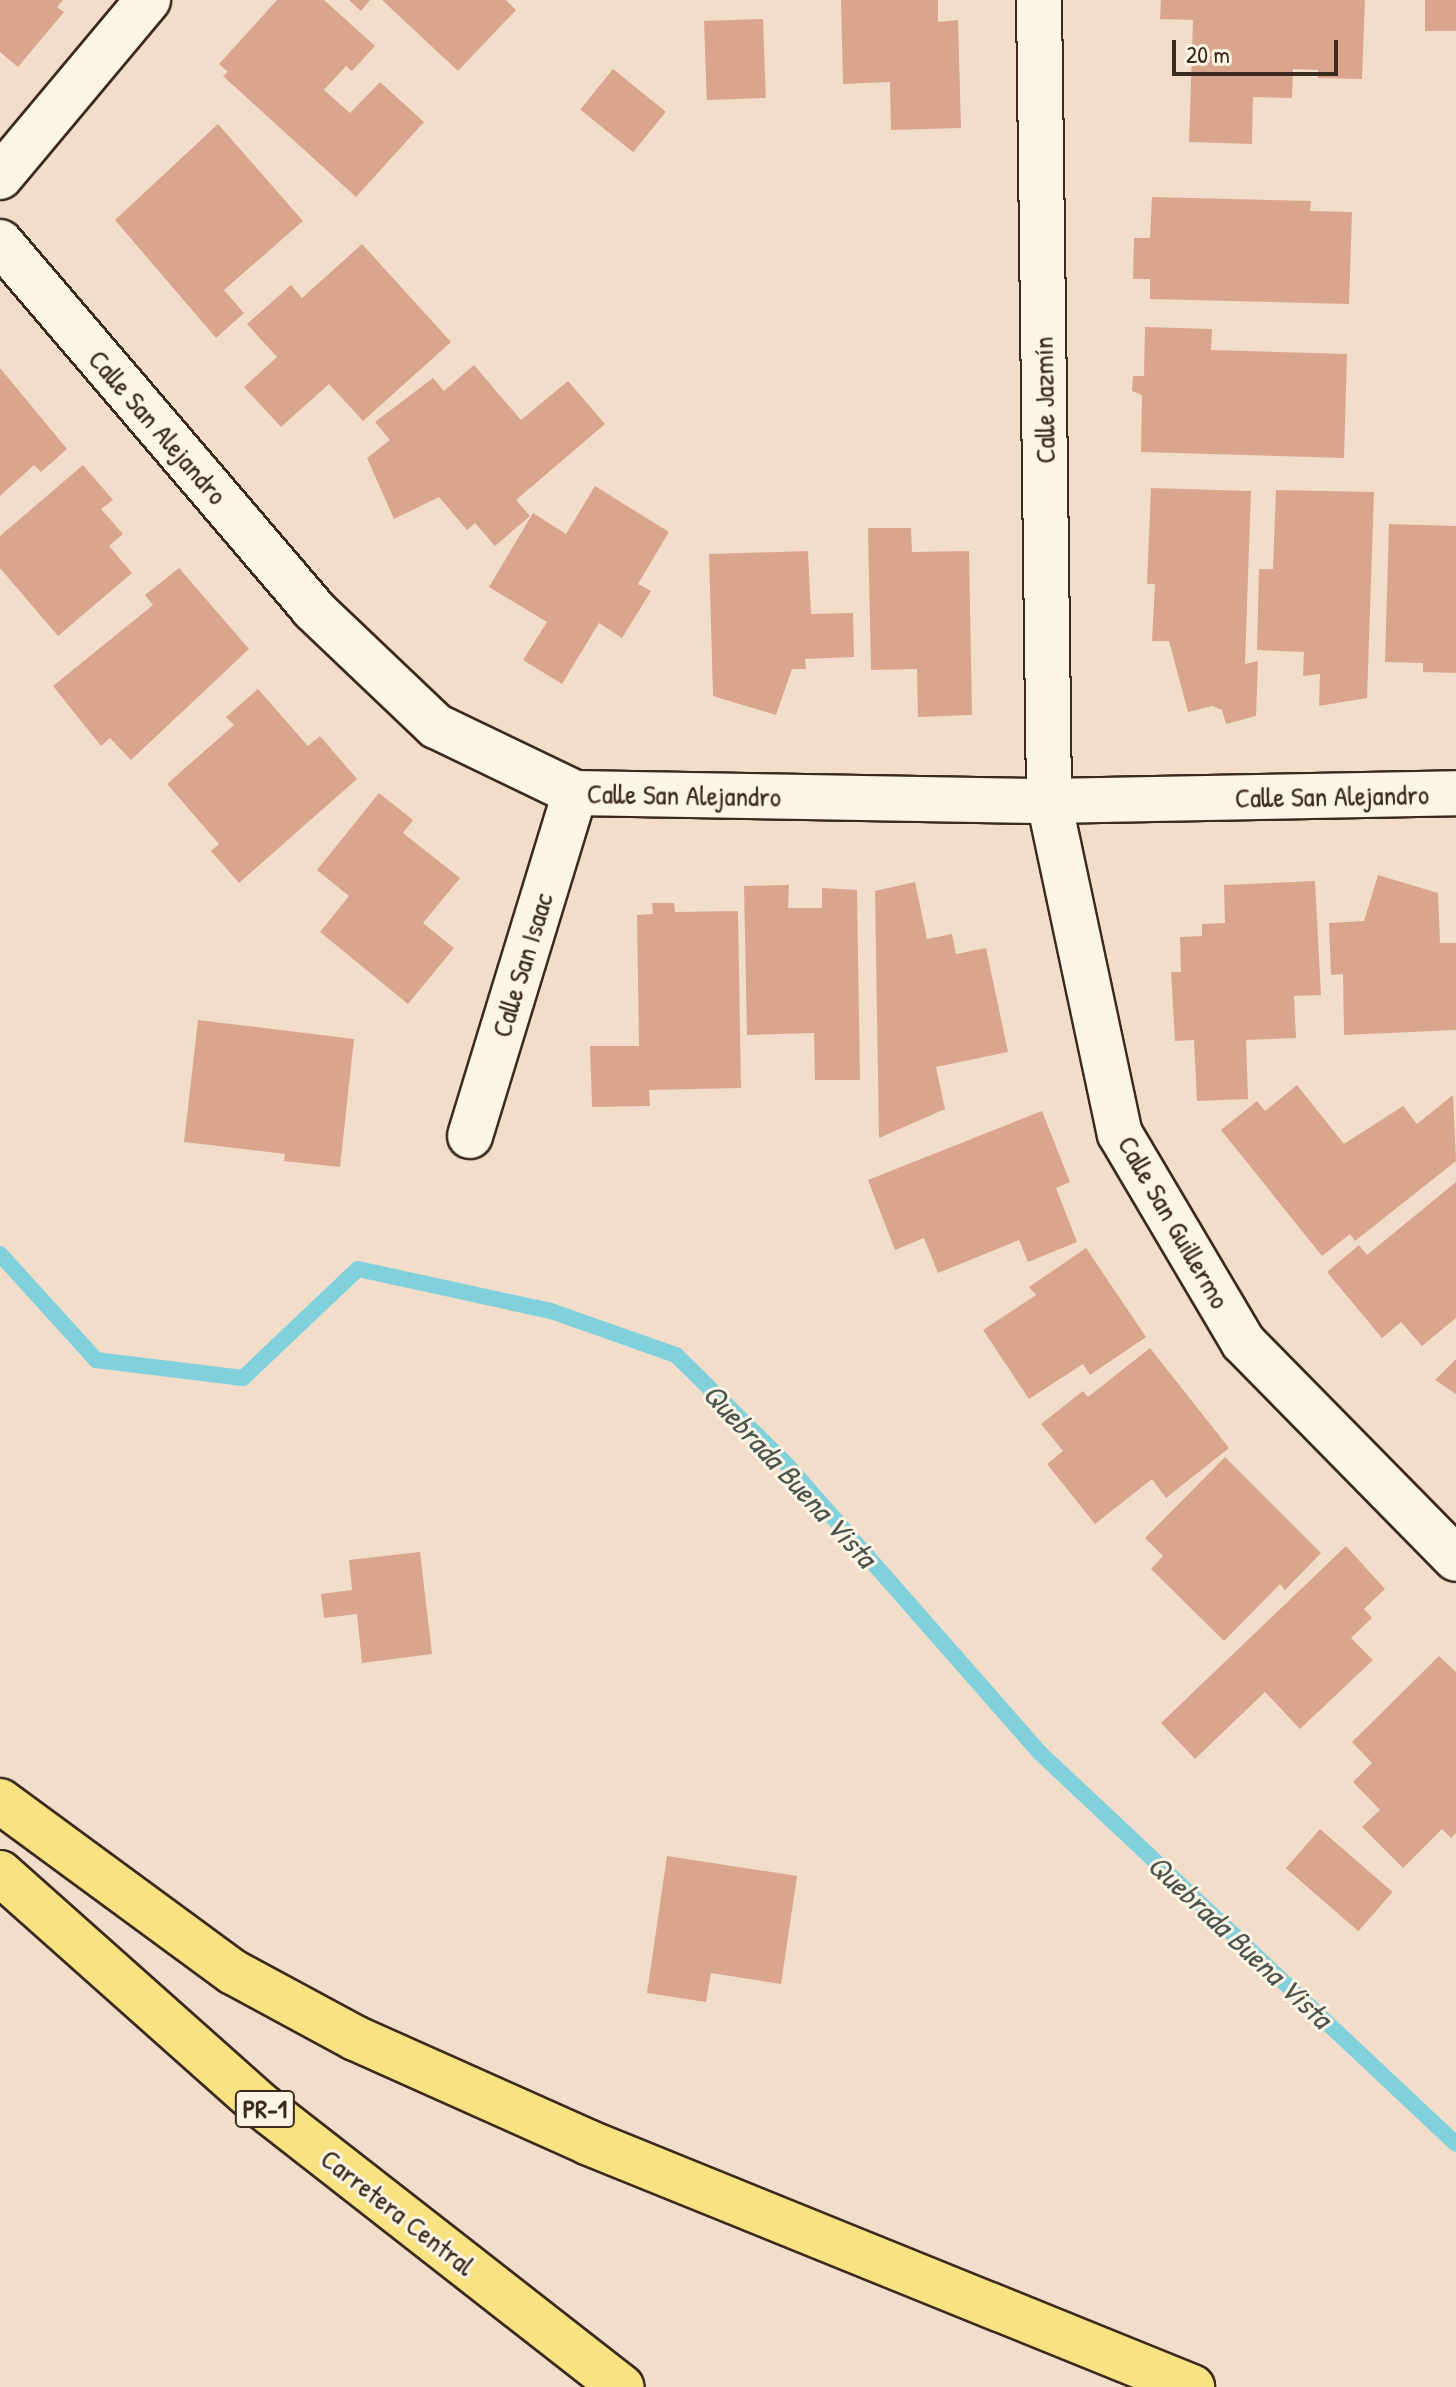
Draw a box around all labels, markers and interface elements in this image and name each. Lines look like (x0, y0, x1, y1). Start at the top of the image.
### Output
scale bar (1176, 24, 1342, 74)
text: 20 m (1186, 38, 1230, 70)
street label: Calle Jazmín (1026, 336, 1062, 464)
street label: Calle San Alejandro (82, 343, 234, 511)
street label: Calle San Alejandro (587, 777, 781, 813)
street label: Calle San Alejandro (1235, 778, 1429, 814)
street label: Calle San Isaac (484, 889, 560, 1041)
street label: Calle San Guillermo (1111, 1130, 1237, 1314)
water label: Quebrada Buena Vista (696, 1376, 884, 1574)
water label: Quebrada Buena Vista (1141, 1847, 1339, 2035)
road number: PR-1 (233, 2087, 297, 2131)
street label: Carretera Central (314, 2142, 482, 2282)

